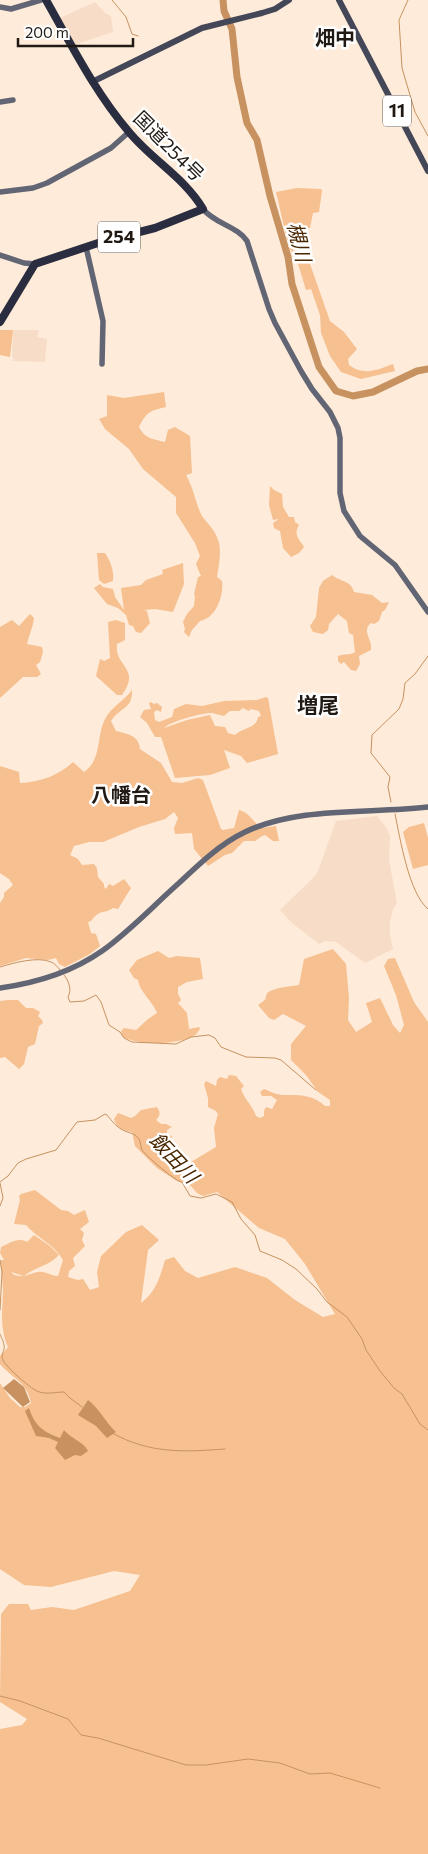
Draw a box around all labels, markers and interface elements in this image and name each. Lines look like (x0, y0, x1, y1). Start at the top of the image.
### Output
scale bar (18, 15, 132, 47)
text: 200 m (25, 23, 69, 41)
district label: 畑中 (315, 25, 355, 49)
road number: 11 (383, 95, 411, 126)
street label: 国道254号 (129, 106, 209, 186)
water label: 槻川 (283, 219, 317, 266)
road number: 254 (98, 222, 140, 252)
district label: 増尾 (297, 692, 339, 717)
district label: 八幡台 (91, 782, 151, 806)
water label: 飯田川 (145, 1127, 205, 1189)

